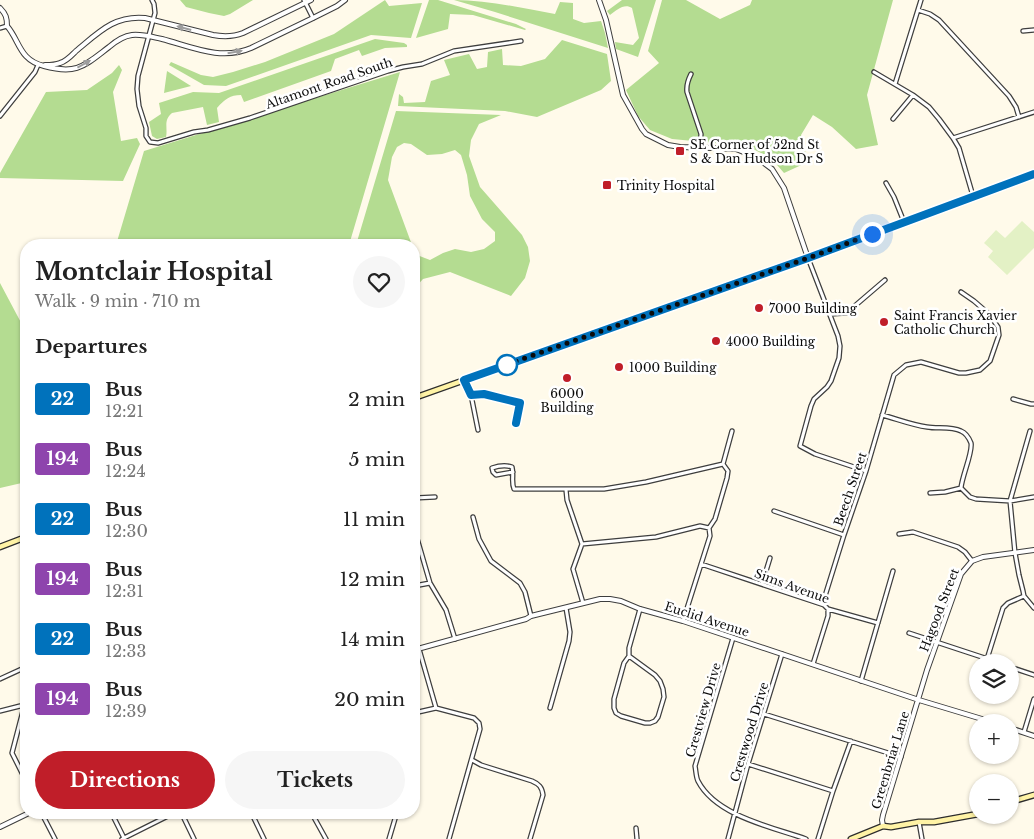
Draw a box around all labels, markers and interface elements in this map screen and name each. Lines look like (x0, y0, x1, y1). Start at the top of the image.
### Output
one-way arrow (177, 24, 192, 32)
one-way arrow (228, 48, 244, 56)
street label: Altamont Road South (263, 54, 394, 112)
one-way arrow (77, 60, 92, 68)
place label: SE Corner of 52nd St S & Dan Hudson Dr S (690, 137, 824, 166)
marker: SE Corner of 52nd St S & Dan Hudson Dr S (674, 145, 686, 157)
place label: Trinity Hospital (617, 178, 715, 193)
marker: Trinity Hospital (601, 179, 613, 191)
your location (860, 222, 885, 247)
button: heart (353, 256, 405, 308)
text: Montclair Hospital (35, 257, 273, 286)
text: Walk · 9 min · 710 m (35, 291, 200, 311)
place label: 7000 Building (769, 301, 858, 316)
marker: 7000 Building (753, 302, 765, 314)
place label: Saint Francis Xavier Catholic Church (894, 308, 1017, 337)
marker: Saint Francis Xavier Catholic Church (878, 316, 890, 328)
place label: 4000 Building (726, 334, 816, 349)
text: Departures (35, 335, 147, 358)
marker: 4000 Building (710, 335, 722, 347)
unlabelled marker (496, 354, 518, 376)
place label: 1000 Building (629, 360, 717, 375)
marker: 1000 Building (613, 361, 625, 373)
marker: 6000 Building (561, 372, 573, 384)
text: Bus (105, 378, 142, 401)
place label: 6000 Building (541, 386, 594, 415)
text: 22 (51, 388, 74, 410)
text: 2 min (348, 388, 405, 411)
text: 12:21 (105, 401, 144, 421)
text: Bus (105, 438, 142, 461)
text: 194 (47, 448, 78, 470)
text: 5 min (349, 448, 405, 471)
street label: Beech Street (830, 450, 870, 528)
text: 12:24 (105, 461, 146, 481)
text: Bus (105, 498, 142, 521)
text: 22 (51, 508, 74, 530)
text: 11 min (343, 508, 405, 531)
text: 12:30 (105, 521, 148, 541)
text: Bus (105, 558, 142, 581)
street label: Sims Avenue (752, 565, 832, 607)
street label: Hagood Street (916, 566, 962, 654)
text: 194 (47, 568, 78, 590)
text: 12 min (339, 568, 405, 591)
text: 12:31 (105, 581, 144, 601)
street label: Euclid Avenue (663, 598, 751, 640)
text: Bus (105, 618, 142, 641)
text: 22 (51, 628, 74, 650)
text: 14 min (340, 628, 405, 651)
text: 12:33 (105, 641, 146, 661)
map controls (969, 654, 1019, 824)
button: layers (969, 654, 1019, 704)
street label: Crestview Drive (682, 661, 724, 759)
text: Bus (105, 678, 142, 701)
street label: Crestwood Drive (727, 680, 771, 784)
text: 194 (47, 688, 78, 710)
text: 20 min (334, 688, 405, 711)
text: 12:39 (105, 701, 147, 721)
street label: Greenbriar Lane (868, 709, 912, 811)
button: + (969, 714, 1019, 764)
button: Directions (35, 751, 215, 809)
button: Tickets (225, 751, 405, 809)
button: − (969, 774, 1019, 824)

